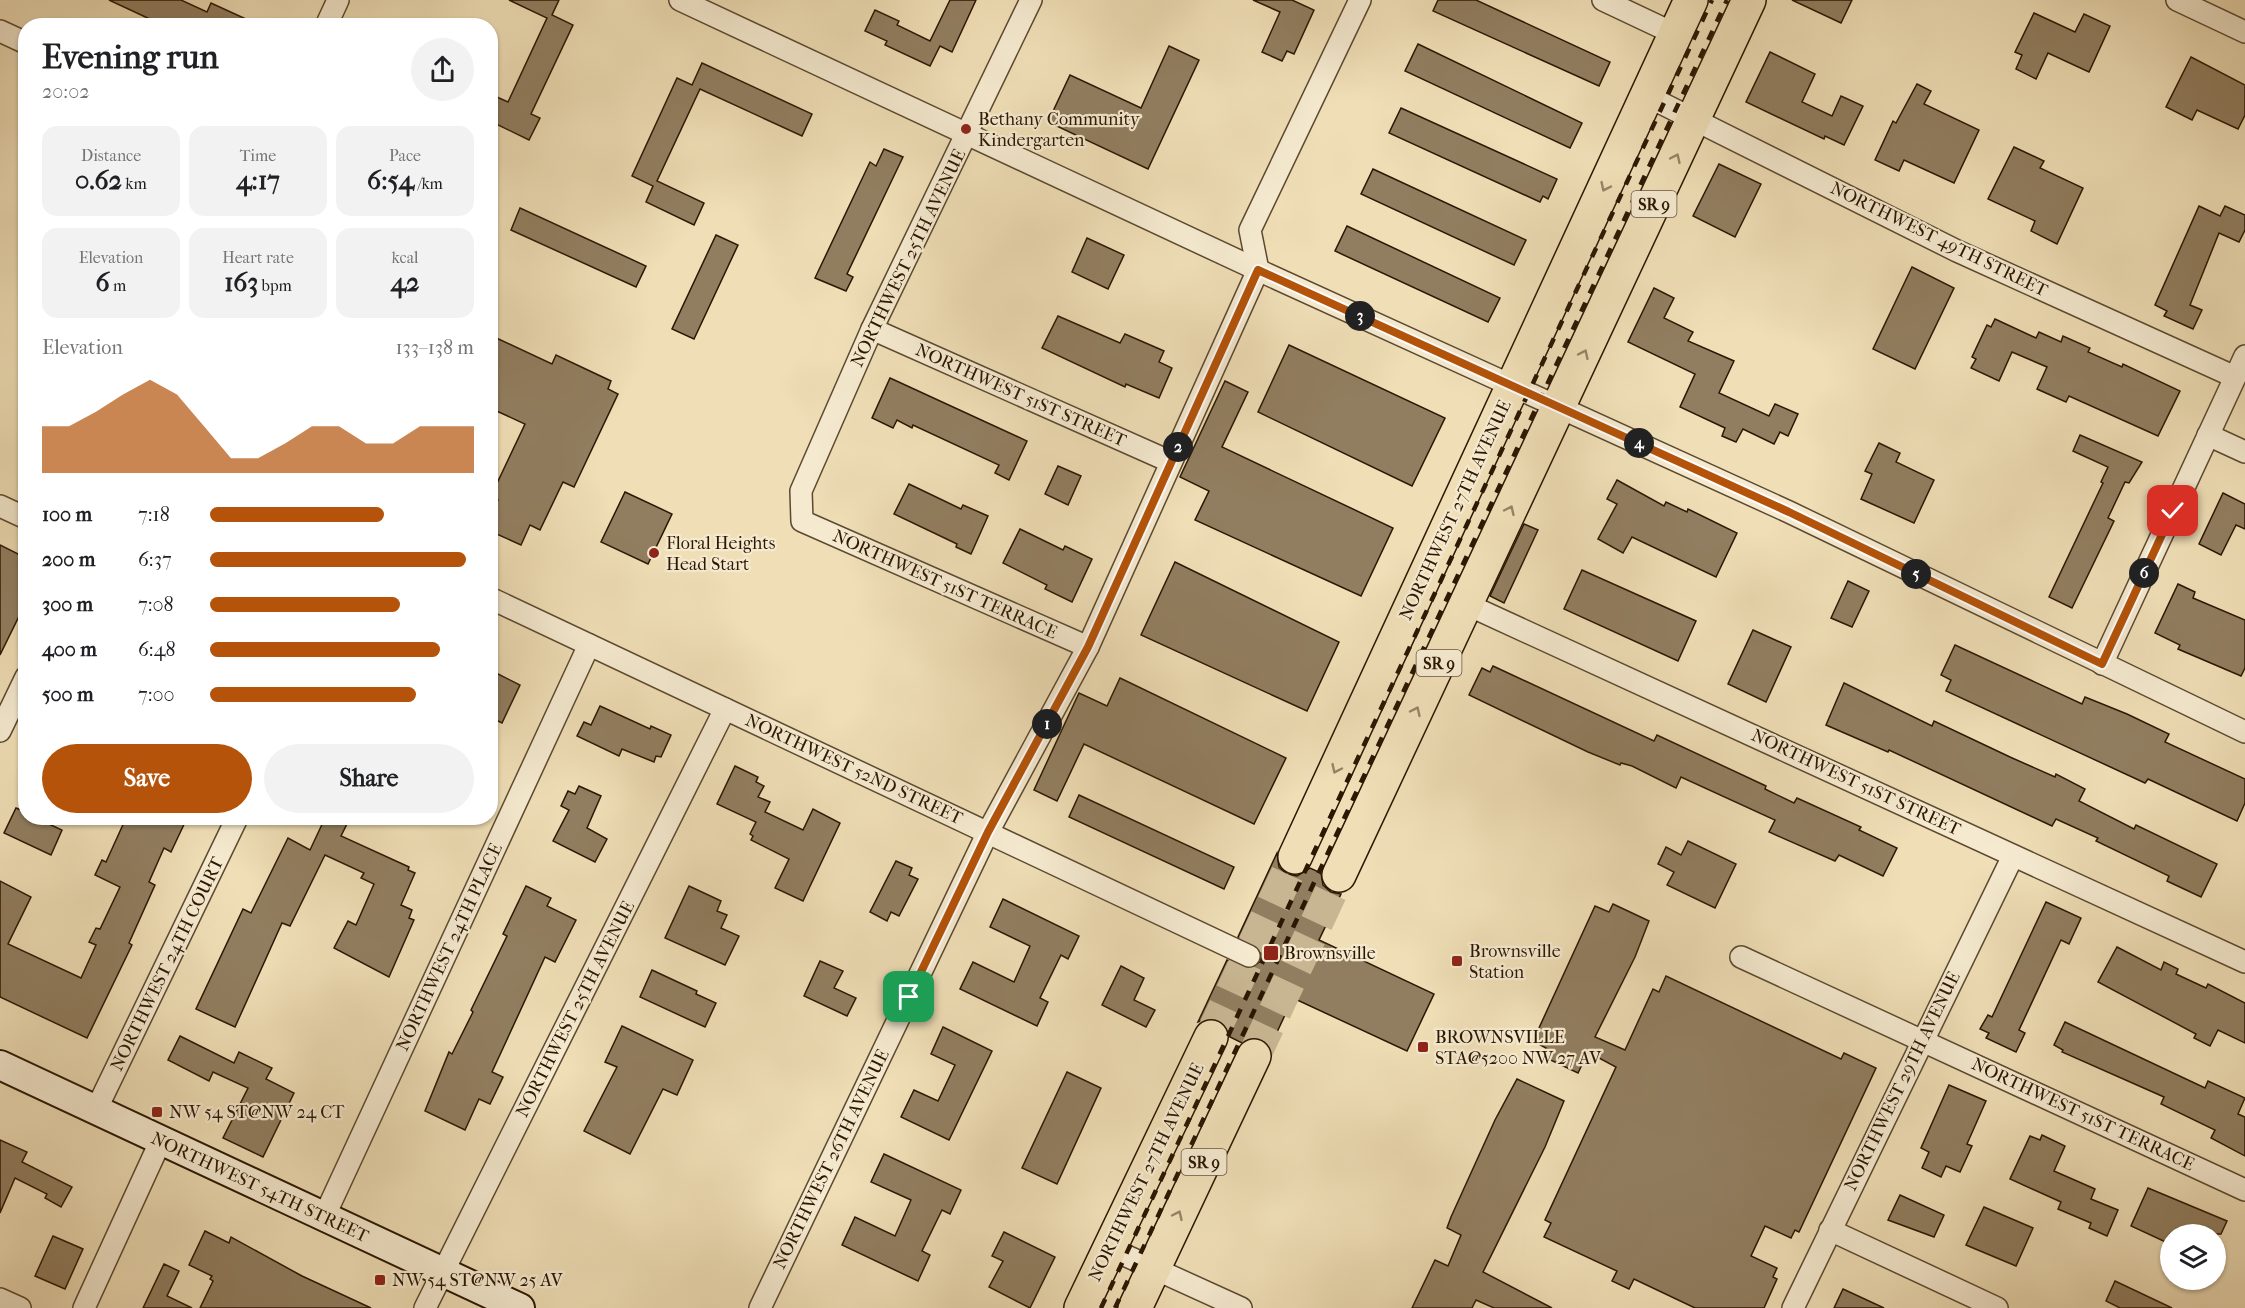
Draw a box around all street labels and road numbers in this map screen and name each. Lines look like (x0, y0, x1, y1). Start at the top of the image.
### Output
street label: NORTHWEST 25TH AVENUE (847, 146, 970, 370)
street label: NORTHWEST 49TH STREET (1827, 178, 2052, 302)
road number: SR 9 (1632, 191, 1676, 217)
street label: NORTHWEST 51ST STREET (912, 339, 1130, 452)
street label: NORTHWEST 27TH AVENUE (1395, 397, 1516, 624)
street label: NORTHWEST 51ST TERRACE (829, 525, 1060, 644)
road number: SR 9 (1416, 650, 1462, 676)
street label: NORTHWEST 52ND STREET (742, 710, 966, 829)
street label: NORTHWEST 51ST STREET (1748, 725, 1964, 841)
street label: NORTHWEST 24TH PLACE (392, 840, 507, 1054)
street label: NORTHWEST 24TH COURT (106, 853, 229, 1075)
street label: NORTHWEST 25TH AVENUE (512, 898, 639, 1121)
street label: NORTHWEST 29TH AVENUE (1840, 968, 1965, 1194)
street label: NORTHWEST 26TH AVENUE (769, 1046, 894, 1272)
street label: NORTHWEST 51ST TERRACE (1968, 1054, 2198, 1175)
street label: NORTHWEST 27TH AVENUE (1084, 1060, 1209, 1285)
street label: NORTHWEST 54TH STREET (148, 1128, 373, 1248)
road number: SR 9 (1182, 1149, 1226, 1175)

